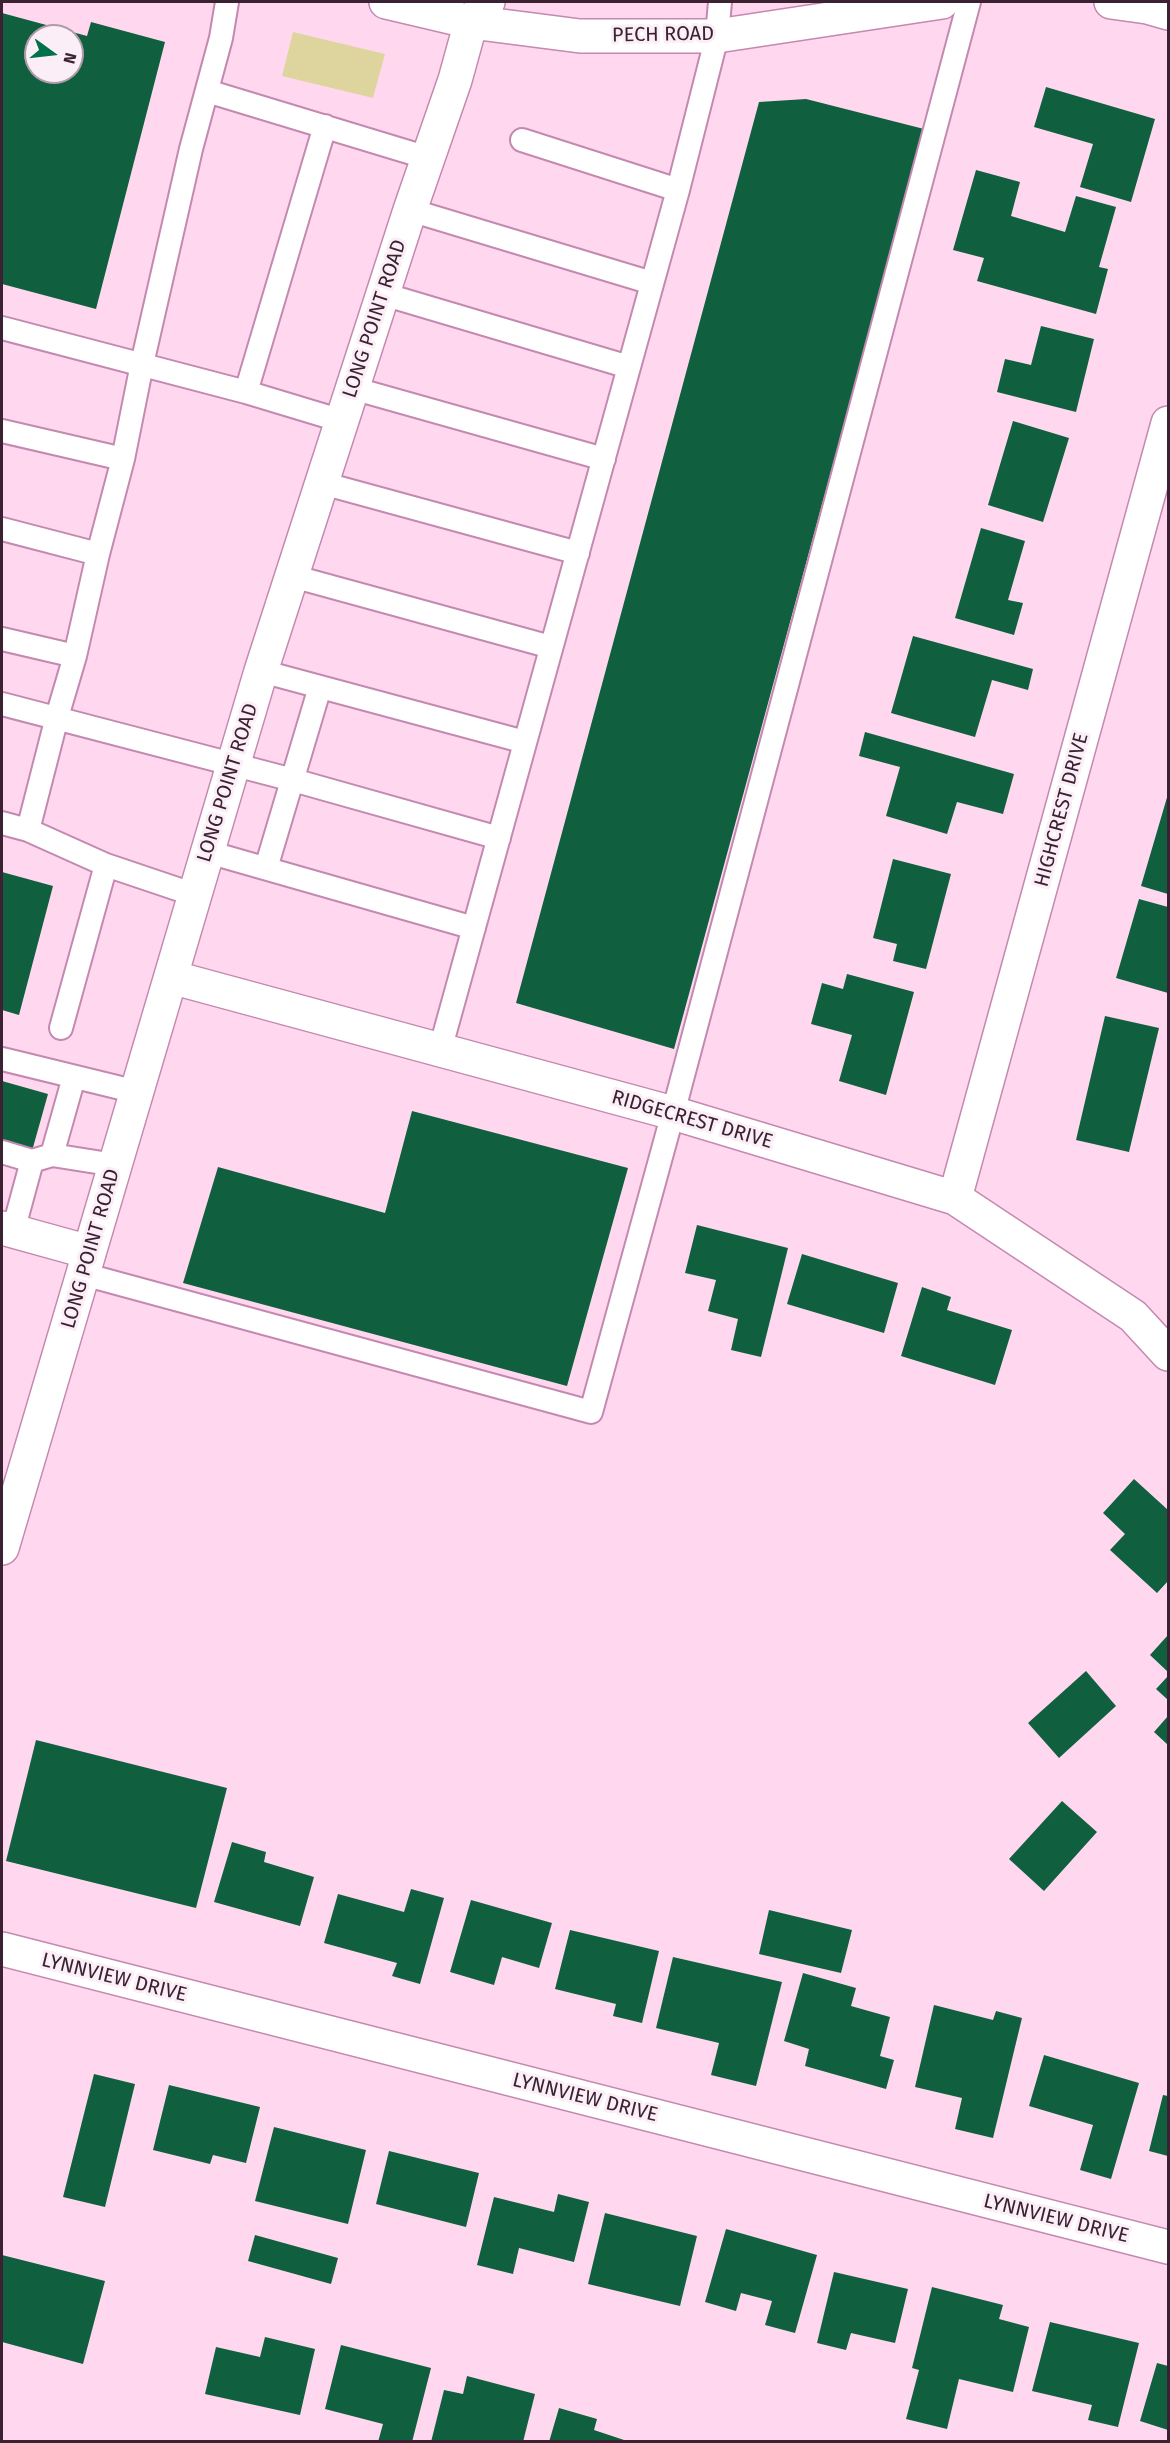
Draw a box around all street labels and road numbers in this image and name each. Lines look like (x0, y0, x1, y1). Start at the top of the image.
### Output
street label: PECH ROAD (612, 22, 714, 48)
street label: LONG POINT ROAD (338, 237, 412, 401)
street label: LONG POINT ROAD (192, 701, 264, 865)
street label: HIGHCREST DRIVE (1030, 730, 1094, 890)
street label: RIDGECREST DRIVE (609, 1086, 775, 1154)
street label: LONG POINT ROAD (57, 1166, 125, 1332)
street label: LYNNVIEW DRIVE (39, 1948, 189, 2008)
street label: LYNNVIEW DRIVE (510, 2068, 660, 2128)
street label: LYNNVIEW DRIVE (981, 2189, 1131, 2249)

